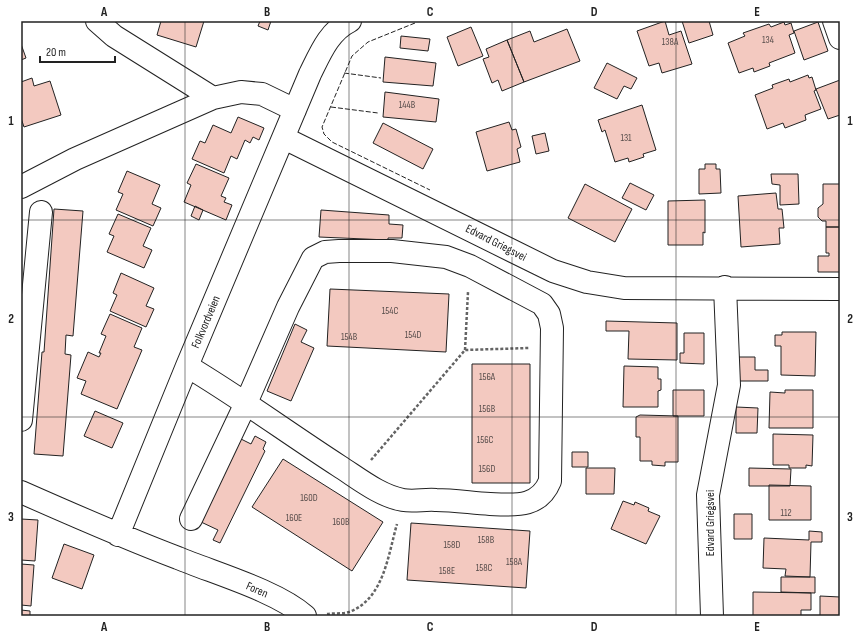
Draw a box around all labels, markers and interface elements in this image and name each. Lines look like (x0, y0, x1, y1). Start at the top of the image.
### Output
text: A (100, 4, 108, 20)
text: B (264, 4, 270, 20)
text: C (427, 4, 434, 20)
text: D (591, 4, 598, 20)
text: E (754, 4, 760, 20)
house number: 134 (762, 34, 774, 46)
house number: 138A (662, 36, 679, 48)
scale bar (40, 38, 115, 64)
text: 20 m (46, 45, 66, 60)
house number: 144B (399, 99, 416, 111)
text: 1 (8, 113, 14, 129)
text: 1 (847, 113, 853, 129)
house number: 131 (620, 132, 632, 144)
street label: Edvard Griegsvei (463, 221, 529, 265)
street label: Folkvordveien (188, 294, 224, 350)
house number: 154C (382, 305, 398, 317)
text: 2 (8, 311, 14, 327)
text: 2 (847, 311, 853, 327)
house number: 154D (405, 329, 421, 341)
house number: 154B (341, 331, 358, 343)
house number: 156A (479, 371, 496, 383)
house number: 156B (479, 403, 496, 415)
house number: 156C (477, 434, 494, 446)
house number: 156D (479, 463, 495, 475)
street label: Edvard Griegsvei (703, 490, 718, 556)
house number: 160D (300, 492, 318, 504)
house number: 112 (780, 507, 792, 519)
text: 3 (8, 509, 14, 525)
text: 3 (847, 509, 853, 525)
house number: 160E (286, 512, 302, 524)
house number: 160B (333, 516, 350, 528)
house number: 158B (478, 534, 495, 546)
house number: 158D (444, 539, 460, 551)
house number: 158A (506, 556, 523, 568)
house number: 158C (476, 562, 493, 574)
house number: 158E (439, 565, 455, 577)
street label: Foren (244, 579, 270, 601)
text: A (100, 619, 108, 635)
text: B (264, 619, 270, 635)
text: C (427, 619, 434, 635)
text: D (591, 619, 598, 635)
text: E (754, 619, 760, 635)

